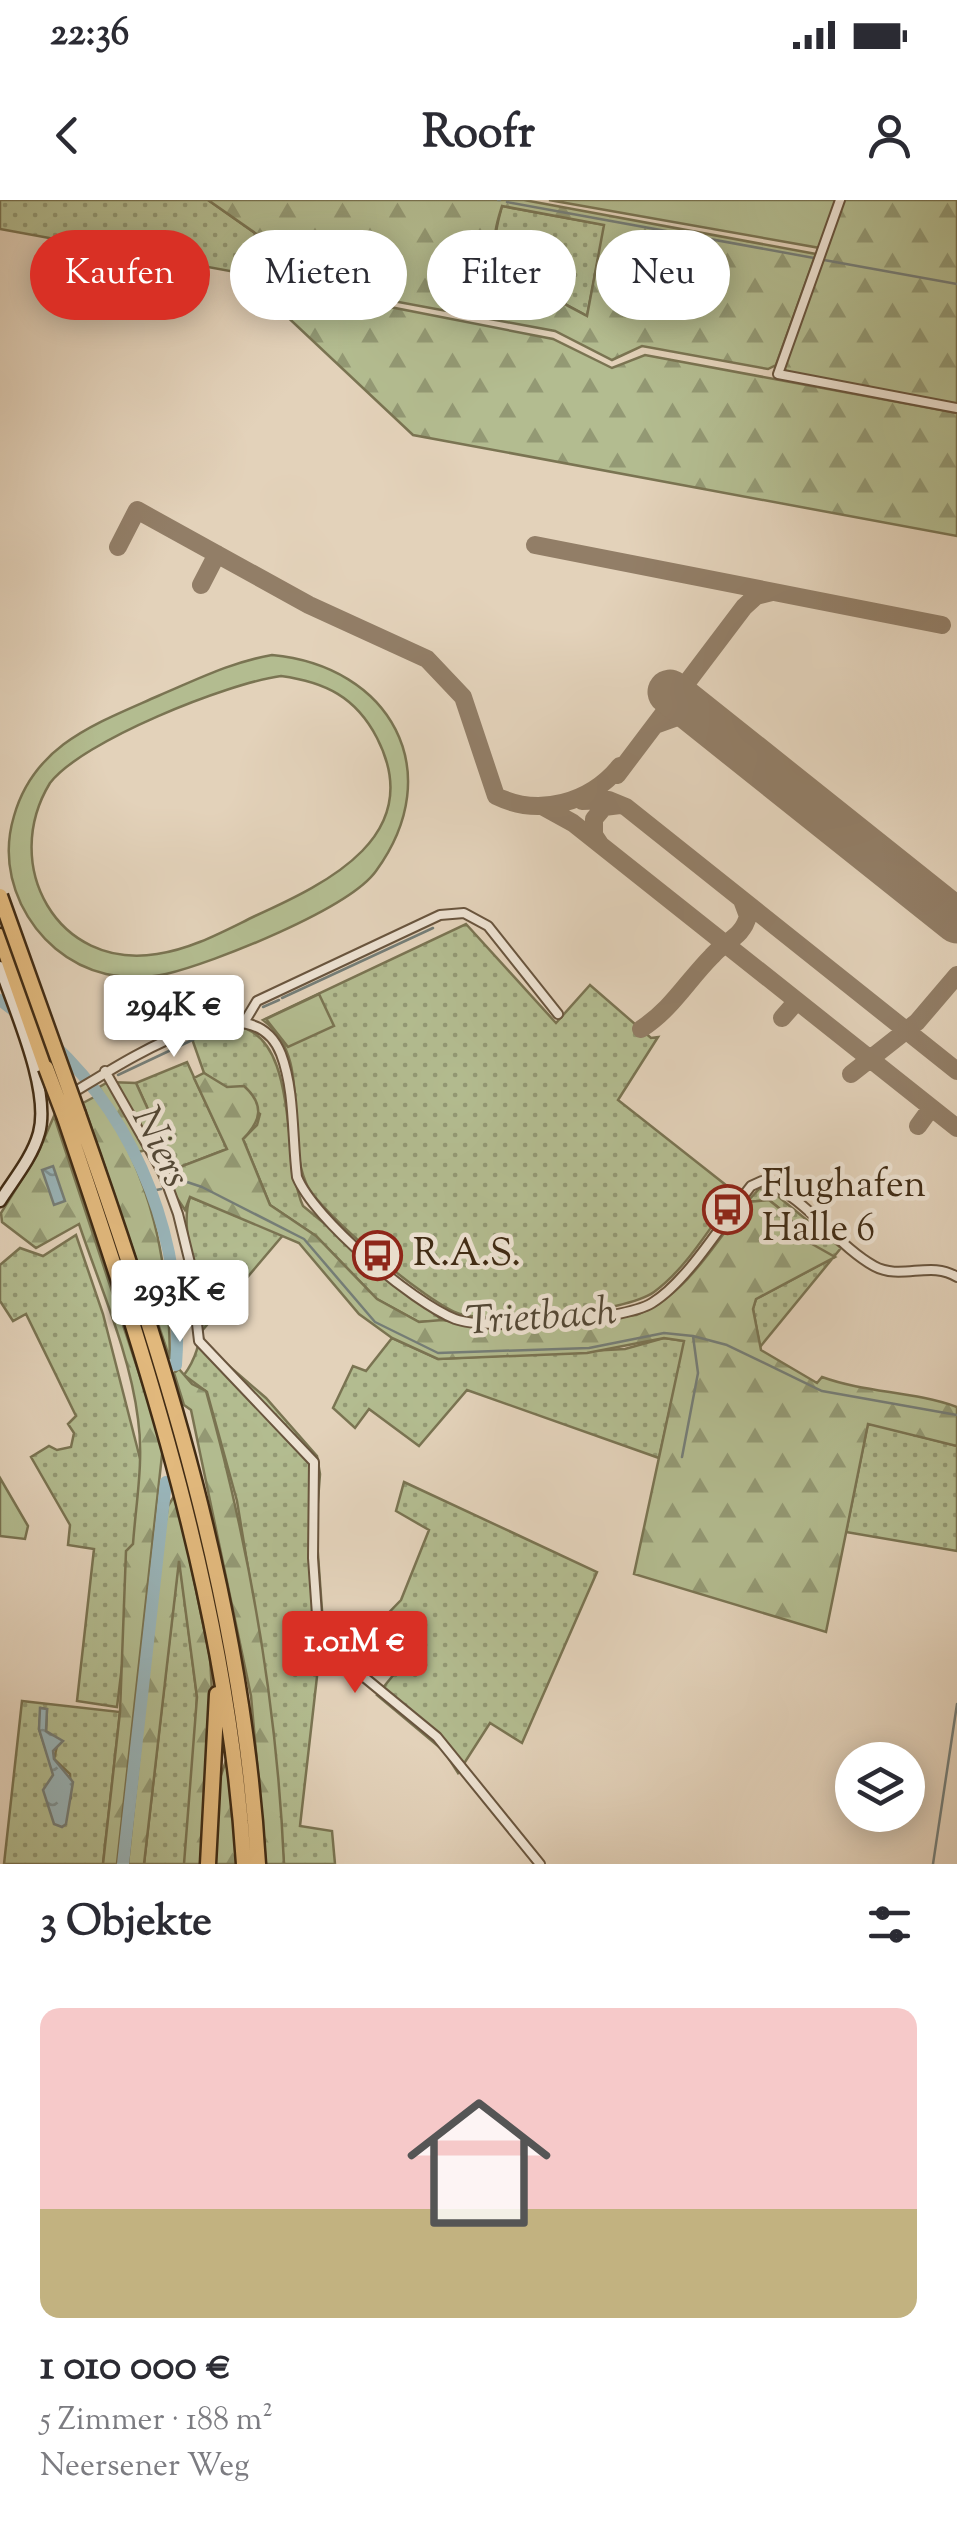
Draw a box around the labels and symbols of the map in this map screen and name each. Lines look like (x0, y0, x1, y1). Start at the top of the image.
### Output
pin: 294K € (93, 975, 255, 1060)
water label: Niers (115, 1098, 203, 1198)
place label: Flughafen Halle 6 (762, 1160, 926, 1258)
bus stop icon: Flughafen Halle 6 (701, 1183, 753, 1235)
place label: R.A.S. (413, 1229, 521, 1283)
bus stop icon: R.A.S. (352, 1230, 404, 1282)
pin: 293K € (99, 1260, 261, 1345)
water label: Trietbach (464, 1285, 619, 1353)
pin: 1.01M € (263, 1611, 447, 1696)

